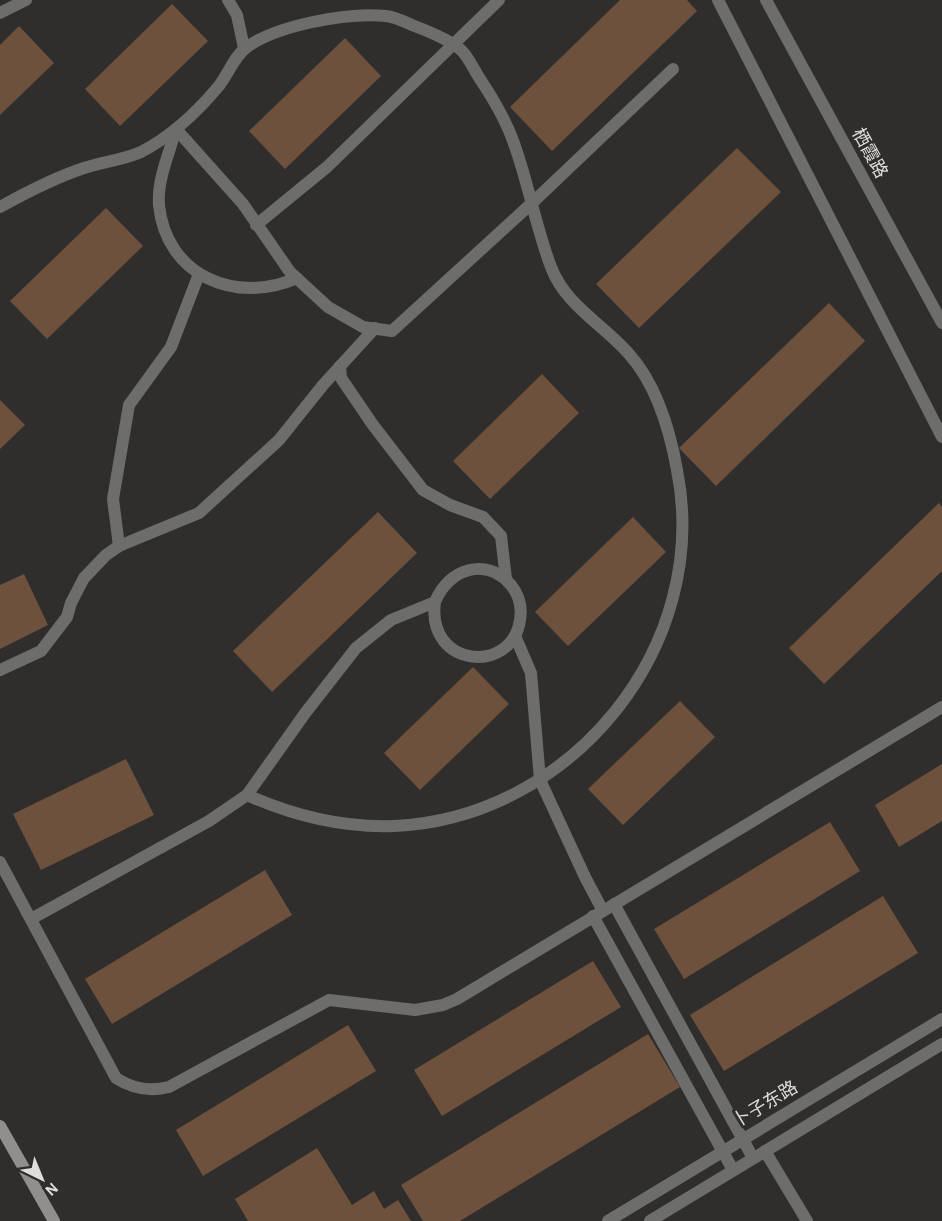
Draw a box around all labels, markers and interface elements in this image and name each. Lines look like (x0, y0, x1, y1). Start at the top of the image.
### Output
street label: 栖霞路 (848, 125, 892, 181)
street label: 卜子东路 (729, 1077, 801, 1131)
north arrow (12, 1149, 72, 1209)
text: N (42, 1180, 61, 1199)

